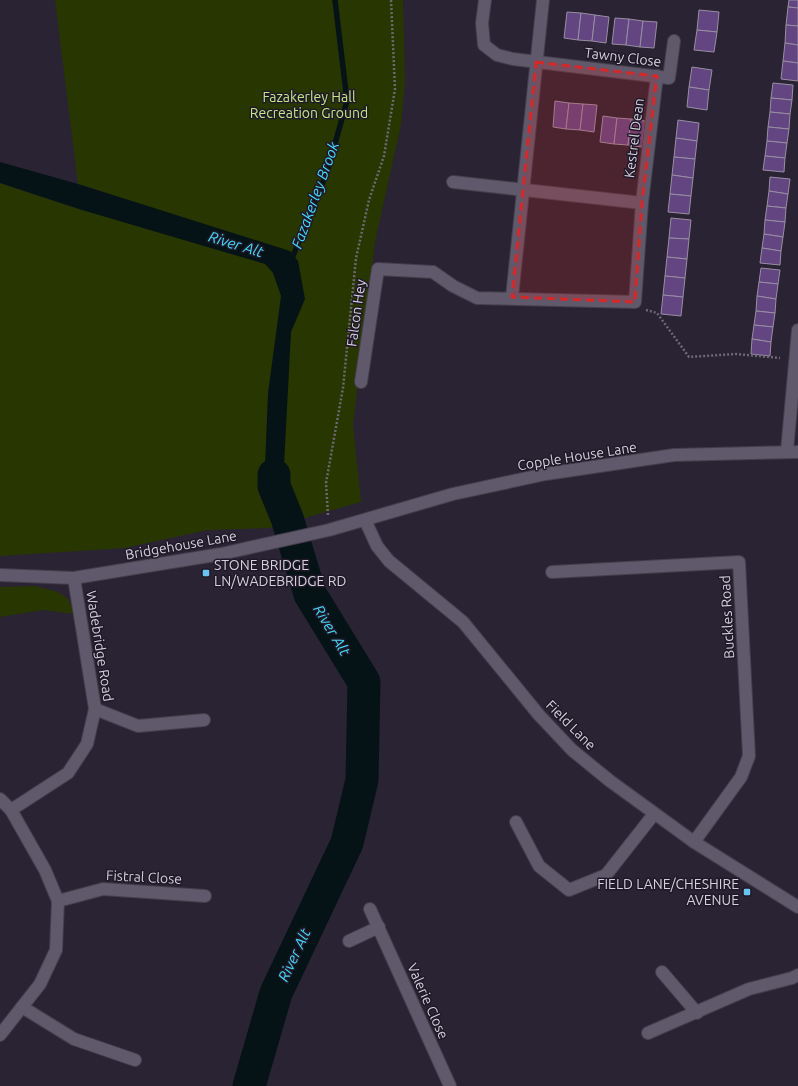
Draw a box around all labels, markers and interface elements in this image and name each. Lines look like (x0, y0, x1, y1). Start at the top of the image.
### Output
street label: Tawny Close (584, 44, 662, 70)
park label: Fazakerley Hall Recreation Ground (250, 89, 368, 121)
street label: Kestrel Dean (621, 97, 647, 179)
water label: Fazakerley Brook (288, 139, 342, 251)
water label: River Alt (207, 228, 266, 260)
street label: Falcon Hey (343, 278, 369, 348)
street label: Copple House Lane (516, 439, 638, 473)
street label: Bridgehouse Lane (124, 527, 238, 563)
place label: STONE BRIDGE LN/WADEBRIDGE RD (214, 557, 346, 589)
marker: STONE BRIDGE LN/WADEBRIDGE RD (201, 568, 211, 578)
street label: Buckles Road (717, 575, 737, 659)
street label: Wadebridge Road (83, 589, 117, 703)
water label: River Alt (310, 601, 354, 659)
street label: Field Lane (543, 697, 599, 753)
street label: Fistral Close (106, 867, 182, 887)
place label: FIELD LANE/CHESHIRE AVENUE (597, 876, 739, 908)
marker: FIELD LANE/CHESHIRE AVENUE (742, 887, 752, 897)
water label: River Alt (274, 926, 314, 984)
street label: Valerie Close (404, 961, 452, 1041)

